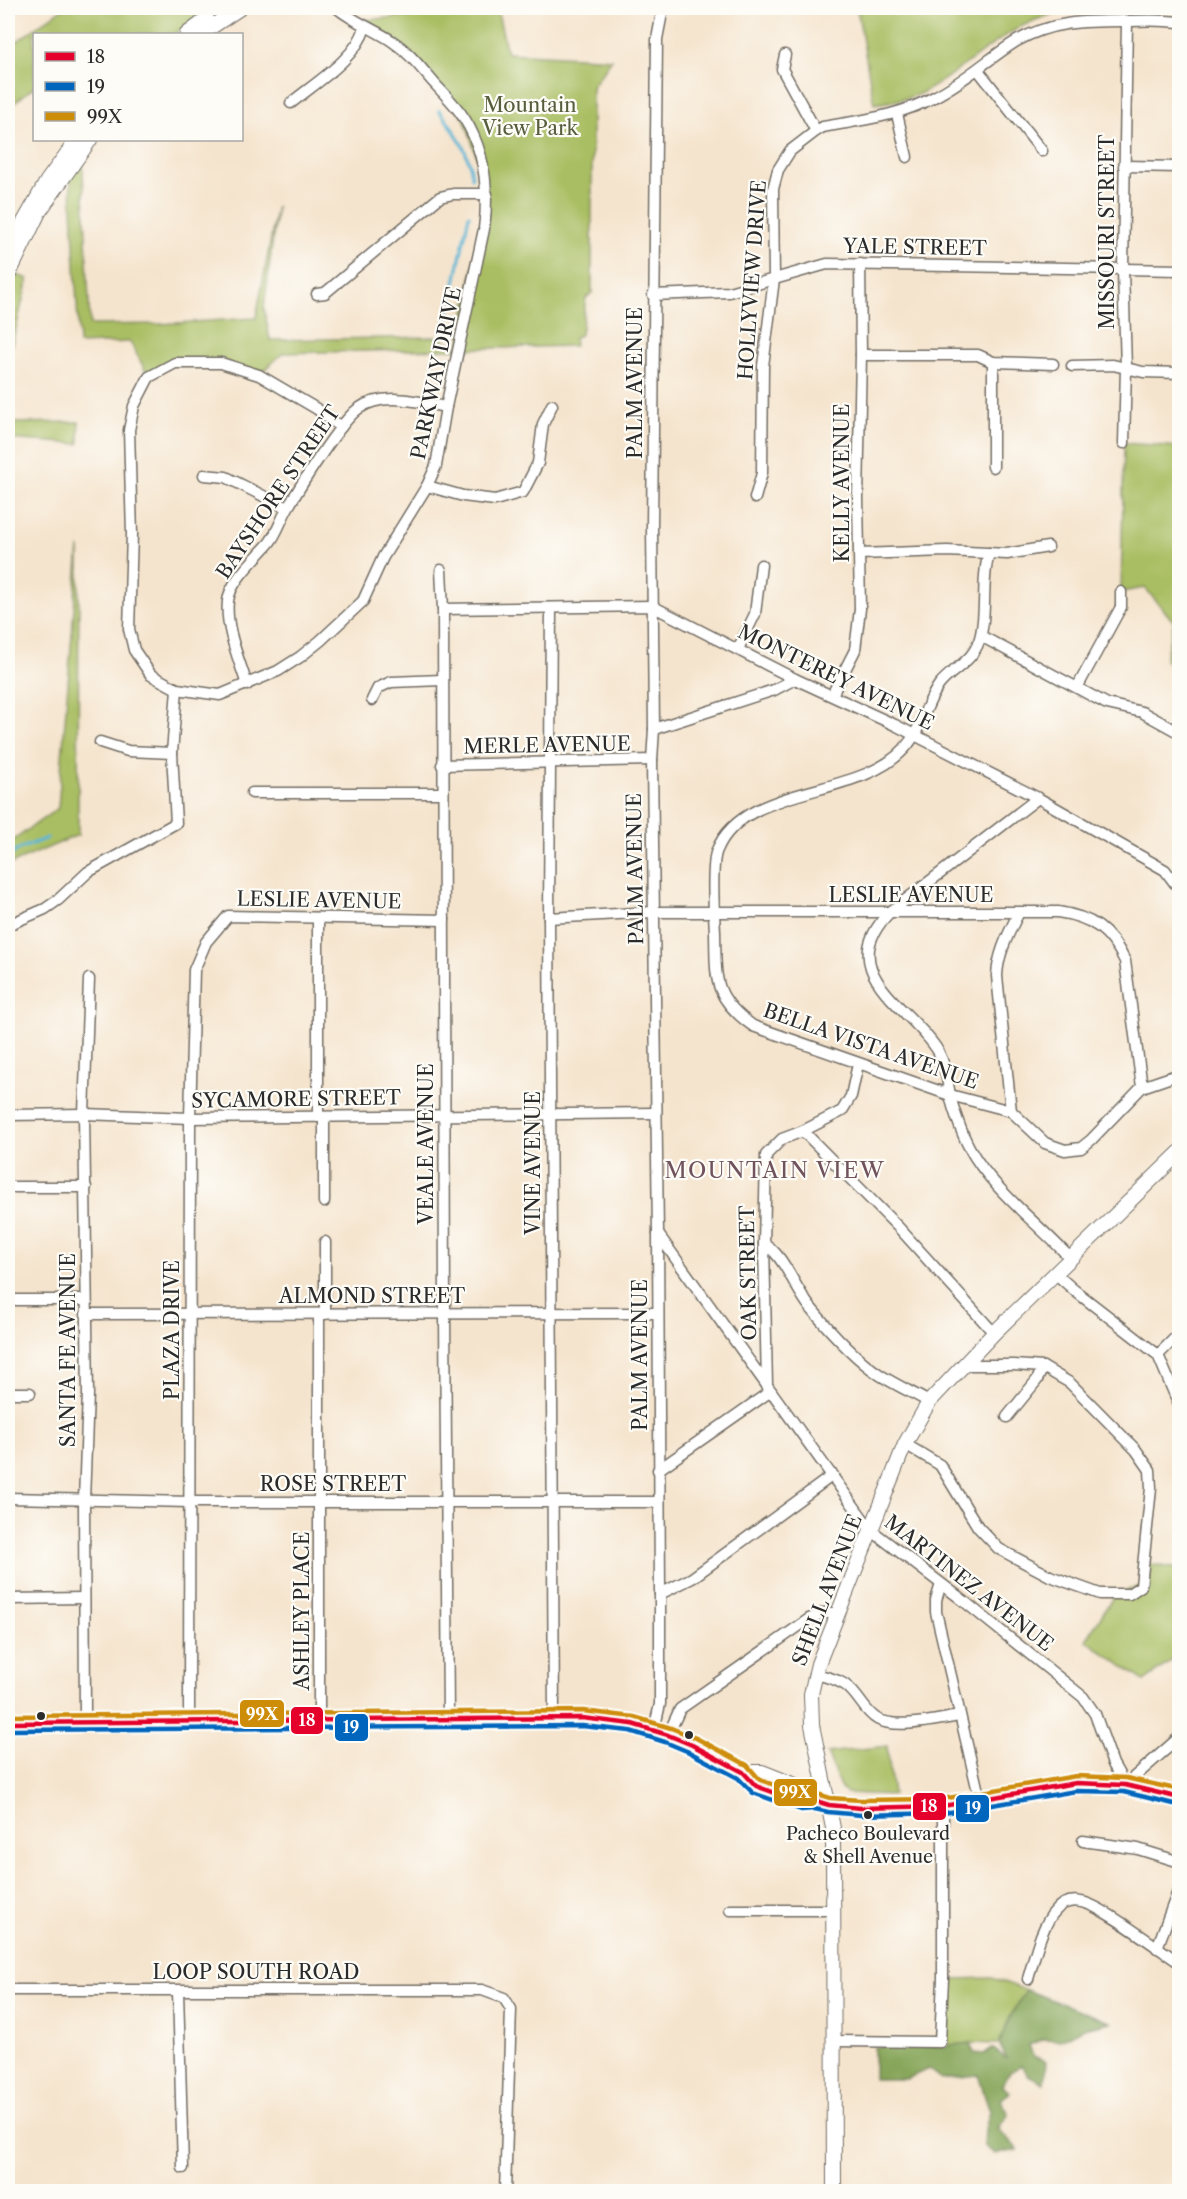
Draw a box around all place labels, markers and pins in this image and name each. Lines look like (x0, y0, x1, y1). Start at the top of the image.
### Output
unlabelled marker (35, 1710, 47, 1722)
unlabelled marker (683, 1729, 695, 1741)
marker: Pacheco Boulevard & Shell Avenue (862, 1809, 874, 1821)
place label: Pacheco Boulevard & Shell Avenue (786, 1823, 950, 1868)

